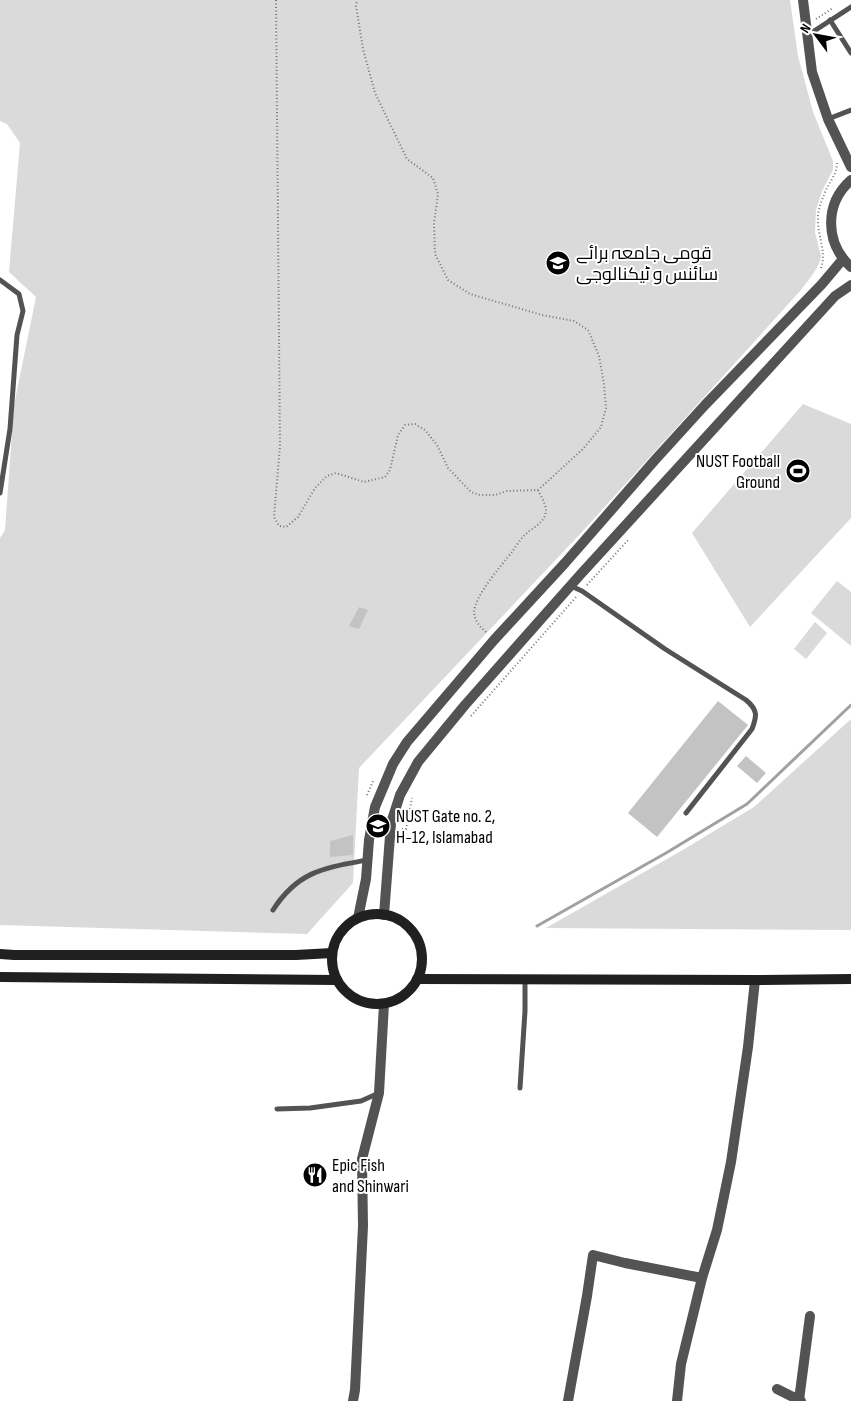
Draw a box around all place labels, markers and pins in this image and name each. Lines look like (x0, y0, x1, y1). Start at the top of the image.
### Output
place label: قومی جامعہ برائے سائنس و ٹیکنالوجی (576, 243, 718, 285)
school or university icon: قومی جامعہ برائے سائنس و ٹیکنالوجی (545, 250, 571, 276)
place label: NUST Football Ground (696, 451, 780, 493)
sports icon: NUST Football Ground (785, 458, 811, 484)
place label: NUST Gate no. 2, H-12, Islamabad (396, 806, 495, 848)
school or university icon: NUST Gate no. 2, H-12, Islamabad (365, 813, 391, 839)
place label: Epic Fish and Shinwari (332, 1155, 409, 1197)
restaurant icon: Epic Fish and Shinwari (302, 1162, 328, 1188)

